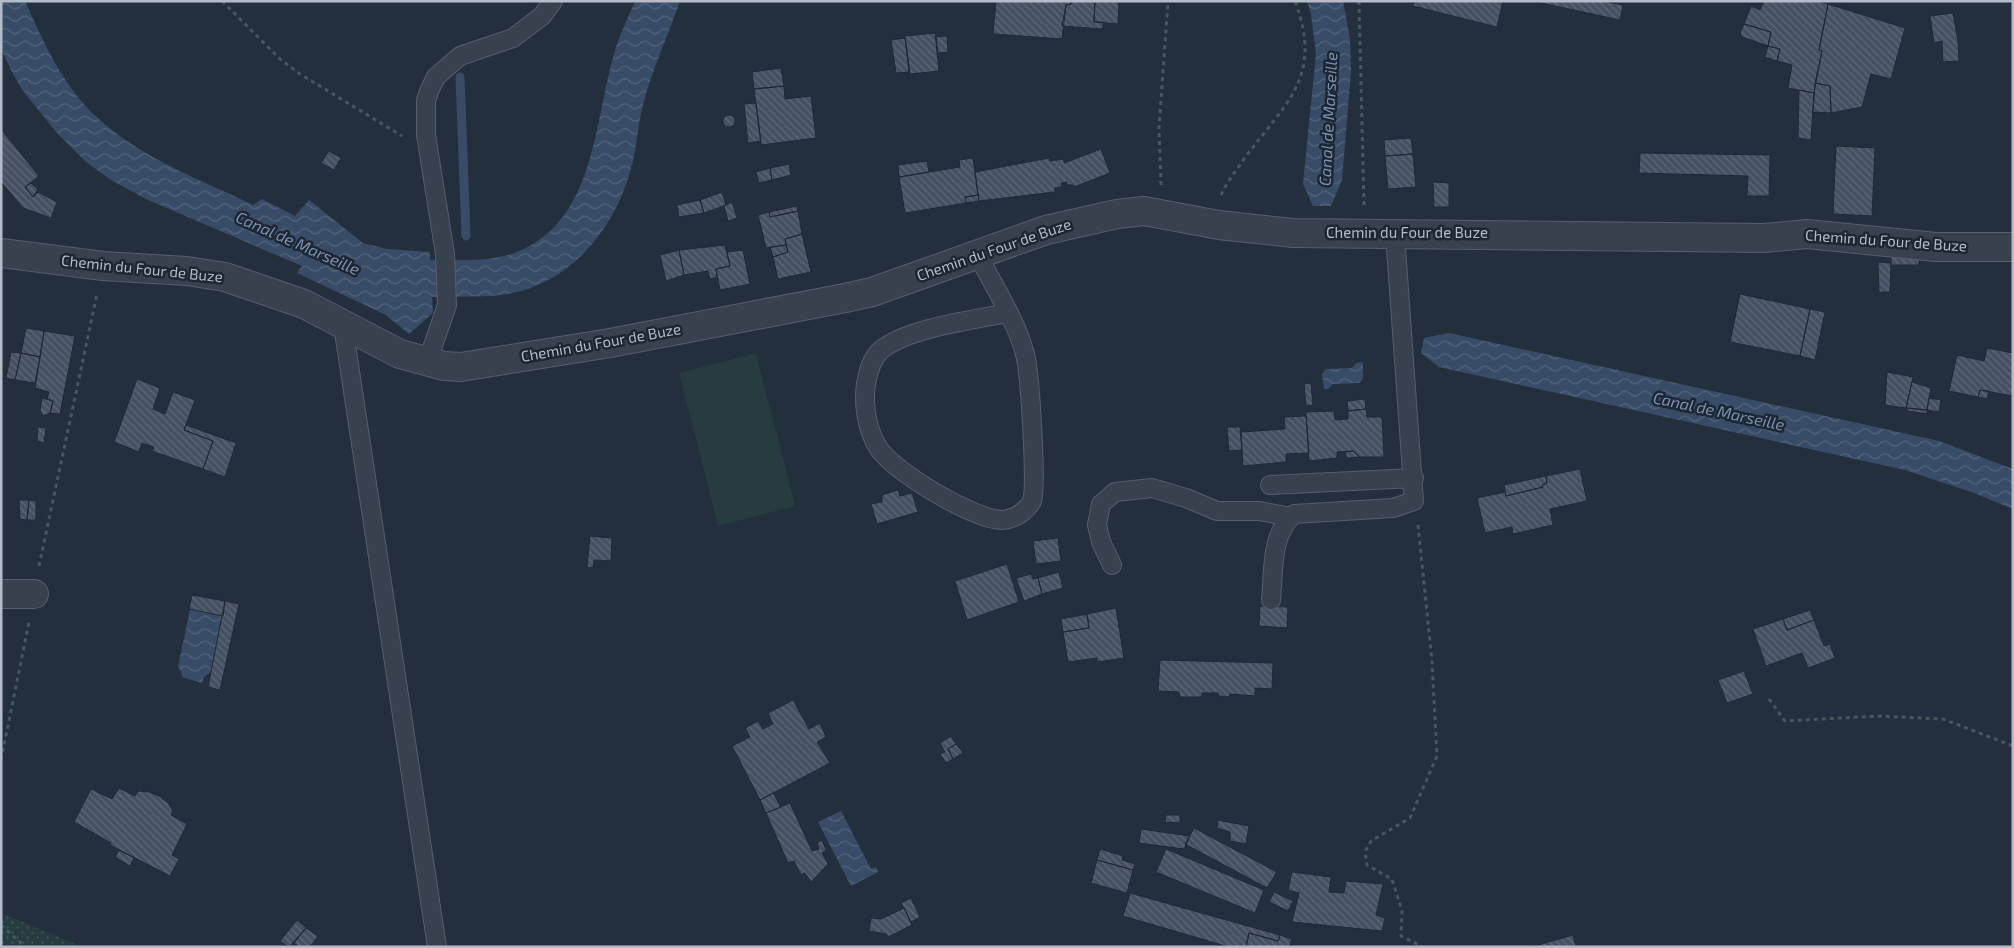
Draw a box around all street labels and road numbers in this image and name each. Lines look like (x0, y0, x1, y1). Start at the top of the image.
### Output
street label: Chemin du Four de Buze (914, 214, 1073, 284)
street label: Chemin du Four de Buze (1326, 223, 1488, 241)
street label: Chemin du Four de Buze (1805, 225, 1968, 255)
street label: Chemin du Four de Buze (60, 251, 224, 285)
street label: Chemin du Four de Buze (519, 319, 682, 365)

